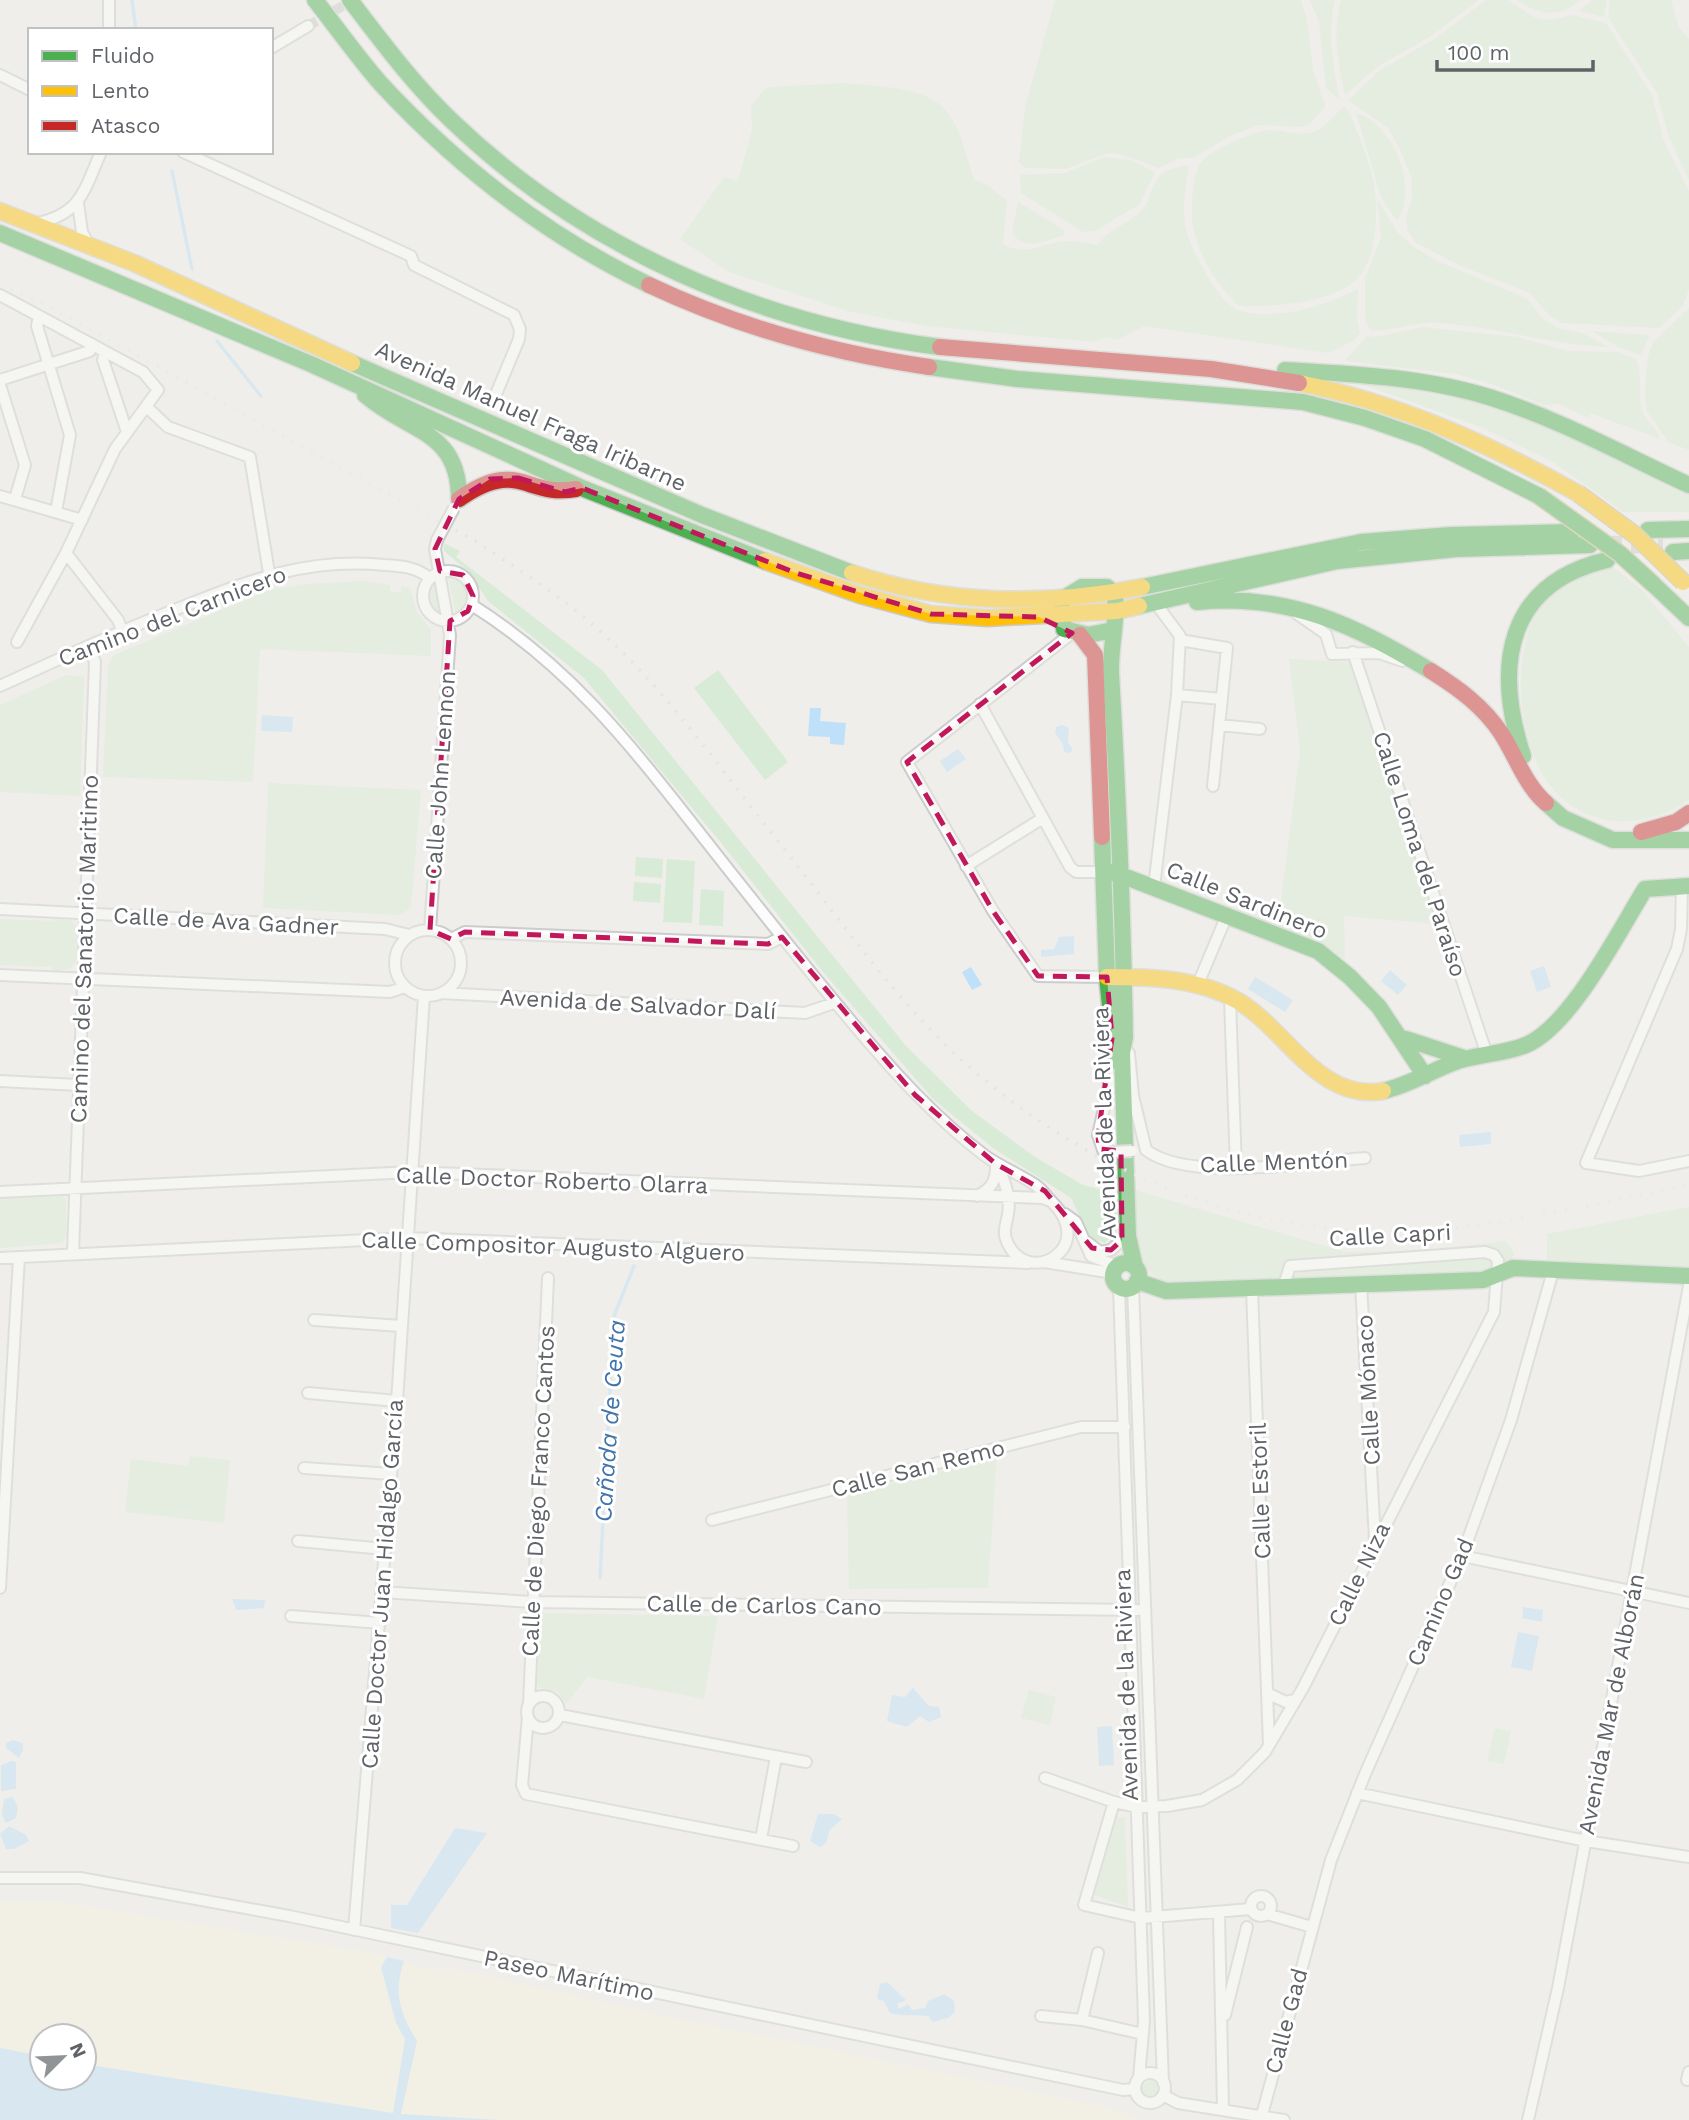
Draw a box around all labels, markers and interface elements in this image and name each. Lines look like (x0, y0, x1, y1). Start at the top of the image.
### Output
legend (28, 28, 273, 154)
scale bar (1437, 28, 1593, 72)
text: 100 m (1448, 40, 1510, 65)
text: Fluido (91, 43, 155, 68)
text: Lento (91, 78, 150, 103)
text: Atasco (91, 113, 160, 138)
street label: Avenida Manuel Fraga Iribarne (371, 336, 690, 497)
street label: Camino del Carnicero (54, 561, 290, 672)
street label: Calle John Lennon (420, 670, 461, 881)
street label: Calle Loma del Paraíso (1367, 728, 1472, 980)
street label: Camino del Sanatorio Maritimo (65, 774, 104, 1124)
street label: Calle Sardinero (1162, 856, 1331, 945)
street label: Calle de Ava Gadner (112, 902, 340, 941)
street label: Avenida de Salvador Dalí (499, 984, 777, 1025)
street label: Avenida de la Riviera (1087, 1006, 1122, 1240)
street label: Calle Mentón (1199, 1146, 1349, 1179)
street label: Calle Doctor Roberto Olarra (395, 1162, 709, 1199)
street label: Calle Capri (1328, 1219, 1452, 1252)
street label: Calle Compositor Augusto Alguero (361, 1226, 745, 1267)
street label: Calle Mónaco (1351, 1314, 1386, 1466)
water label: Cañada de Ceuta (589, 1319, 631, 1523)
street label: Calle de Diego Franco Cantos (516, 1325, 561, 1657)
street label: Calle Doctor Juan Hidalgo García (356, 1398, 409, 1770)
street label: Calle Estoril (1245, 1422, 1276, 1560)
street label: Calle San Remo (829, 1434, 1008, 1503)
street label: Calle Niza (1323, 1518, 1396, 1631)
street label: Camino Gad (1401, 1534, 1480, 1670)
street label: Avenida de la Riviera (1109, 1568, 1144, 1802)
street label: Avenida Mar de Alborán (1573, 1571, 1650, 1837)
street label: Calle de Carlos Cano (646, 1590, 882, 1621)
street label: Paseo Marítimo (481, 1944, 657, 2007)
street label: Calle Gad (1259, 1965, 1314, 2077)
north arrow (28, 2022, 98, 2092)
text: N (65, 2039, 91, 2061)

